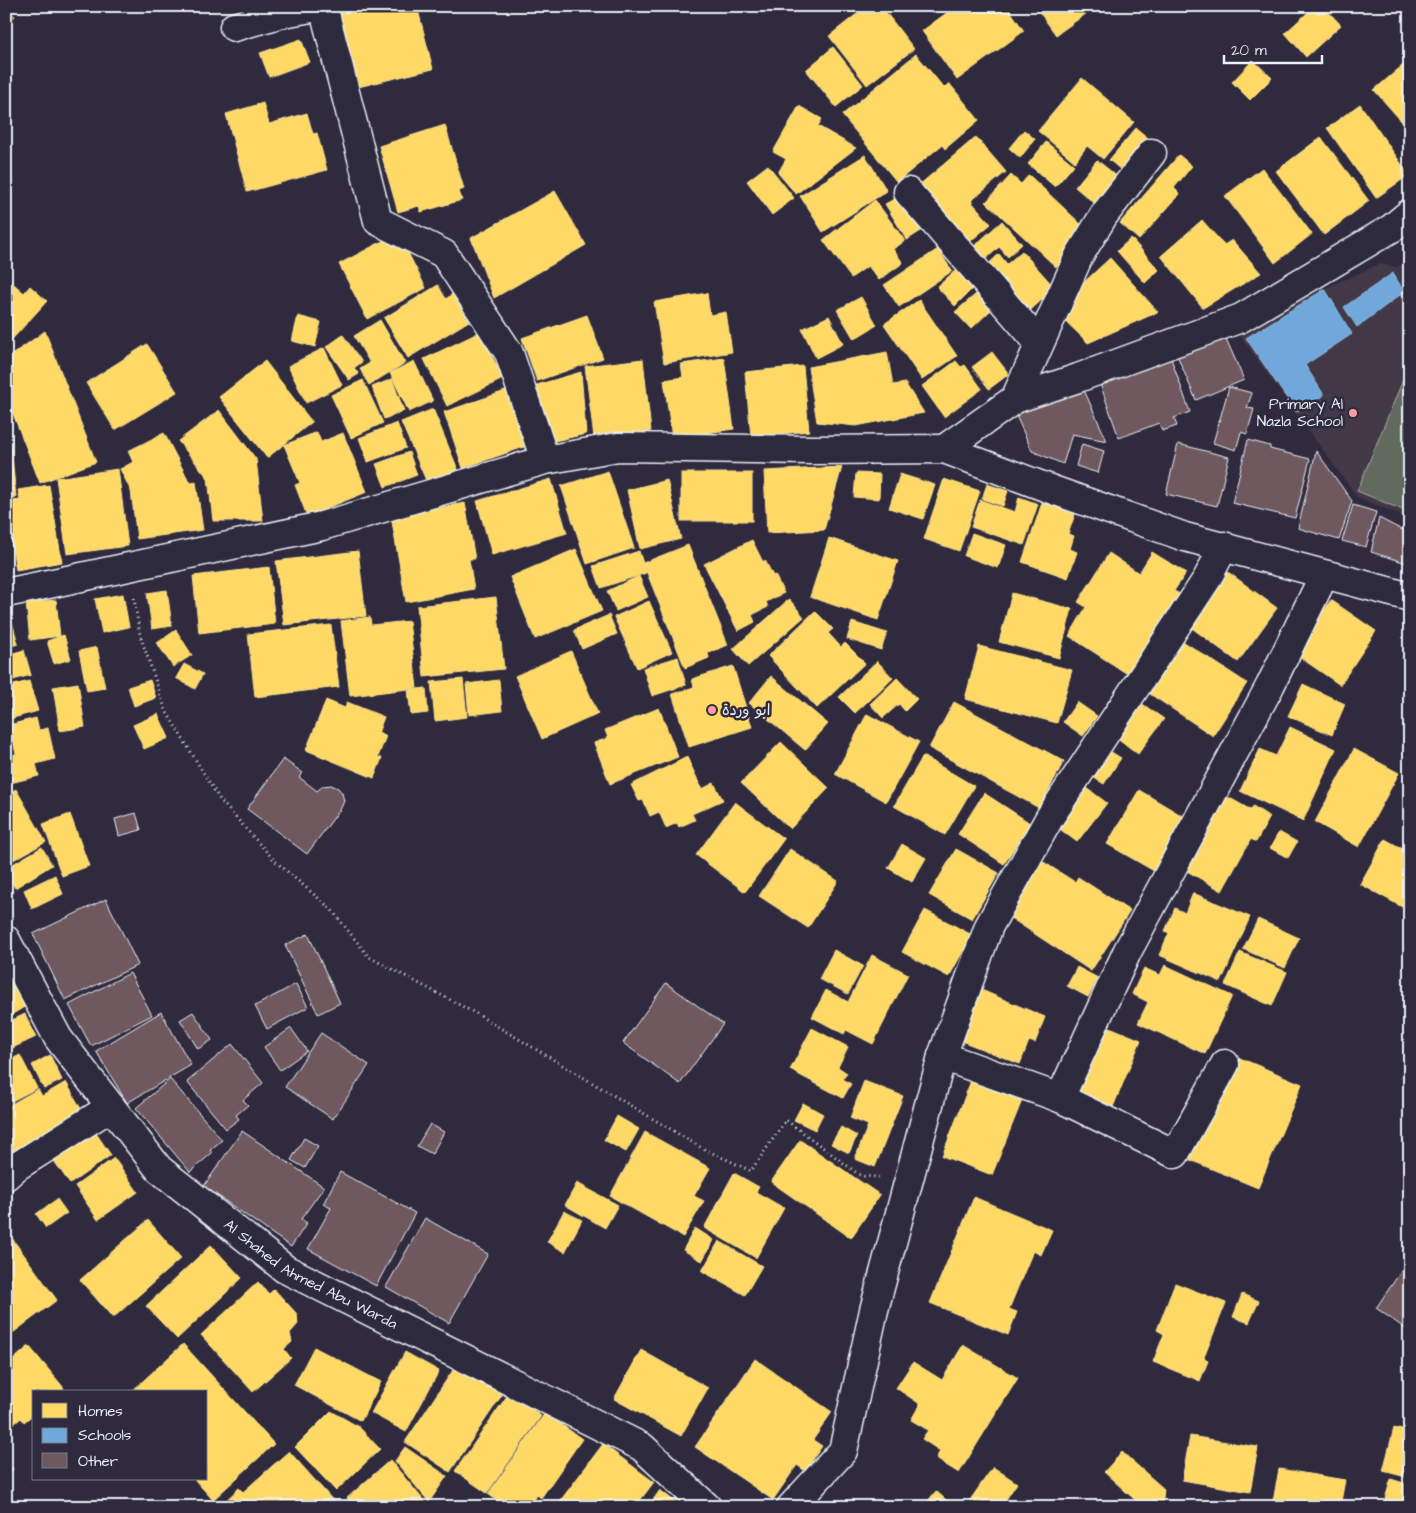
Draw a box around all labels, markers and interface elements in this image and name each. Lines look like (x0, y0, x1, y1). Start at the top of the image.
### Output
scale bar (1224, 32, 1321, 64)
text: 20 m (1231, 40, 1267, 61)
place label: Primary Al Nazla School (1257, 394, 1343, 432)
marker: Primary Al Nazla School (1347, 407, 1359, 419)
place label: ابو وردة (722, 700, 770, 721)
marker: ابو وردة (706, 704, 718, 716)
street label: Al Shahed Ahmed Abu Warda (219, 1215, 401, 1335)
legend (32, 1390, 208, 1480)
text: Homes (78, 1401, 123, 1422)
text: Schools (78, 1425, 132, 1446)
text: Other (78, 1451, 118, 1472)

